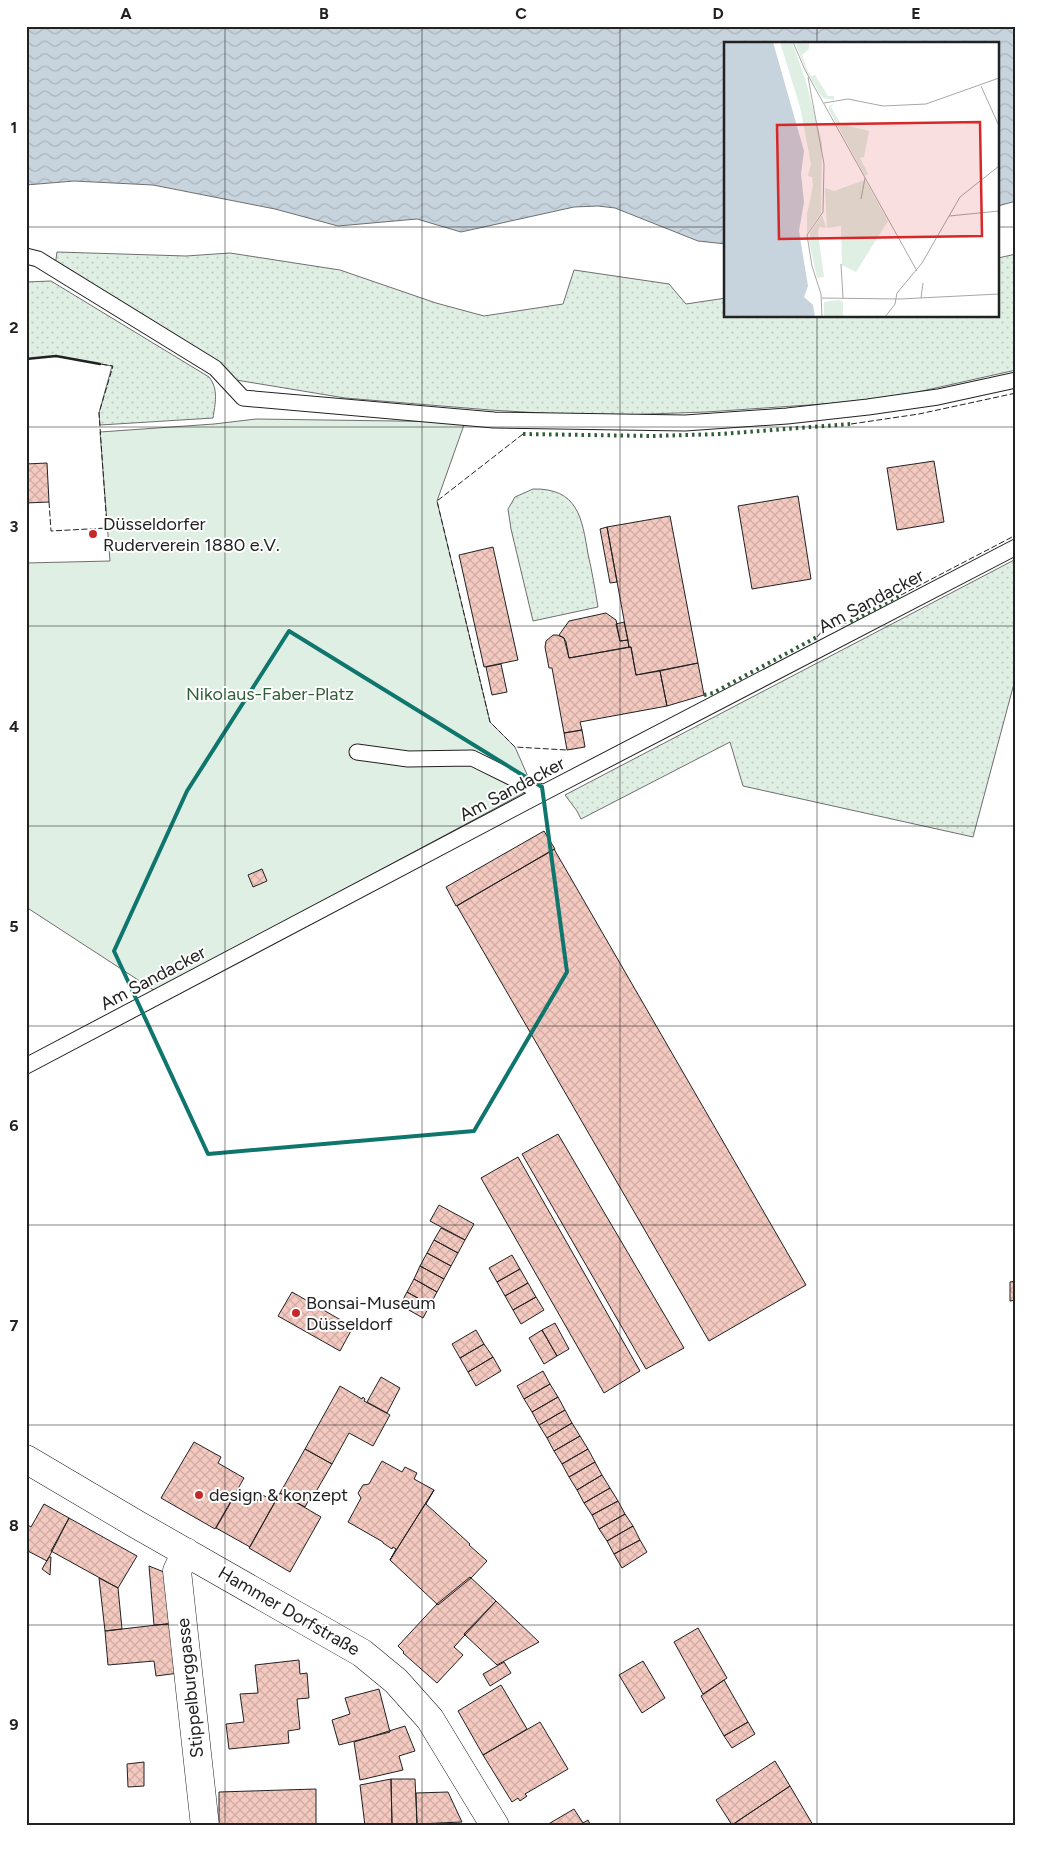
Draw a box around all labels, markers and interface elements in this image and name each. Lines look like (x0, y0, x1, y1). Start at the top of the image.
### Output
text: A (120, 4, 132, 23)
text: B (319, 4, 329, 23)
text: C (515, 4, 527, 23)
text: D (712, 4, 724, 23)
text: E (911, 4, 921, 23)
inset map (724, 42, 1000, 318)
text: 1 (11, 118, 17, 137)
text: 2 (9, 318, 19, 337)
place label: Düsseldorfer Ruderverein 1880 e.V. (103, 513, 280, 556)
text: 3 (10, 517, 19, 536)
marker: Düsseldorfer Ruderverein 1880 e.V. (87, 528, 99, 540)
street label: Am Sandacker (815, 564, 927, 638)
park label: Nikolaus-Faber-Platz (186, 683, 354, 705)
text: 4 (9, 717, 19, 736)
street label: Am Sandacker (456, 752, 568, 826)
text: 5 (9, 917, 19, 936)
street label: Am Sandacker (97, 941, 209, 1015)
text: 6 (9, 1116, 19, 1135)
place label: Bonsai-Museum Düsseldorf (306, 1292, 436, 1335)
marker: Bonsai-Museum Düsseldorf (290, 1307, 302, 1319)
text: 7 (10, 1316, 19, 1335)
place label: design & konzept (209, 1484, 348, 1506)
marker: design & konzept (193, 1489, 205, 1501)
text: 8 (9, 1516, 19, 1535)
street label: Hammer Dorfstraße (214, 1562, 364, 1661)
street label: Stippelburggasse (172, 1617, 208, 1759)
text: 9 (9, 1715, 19, 1734)

